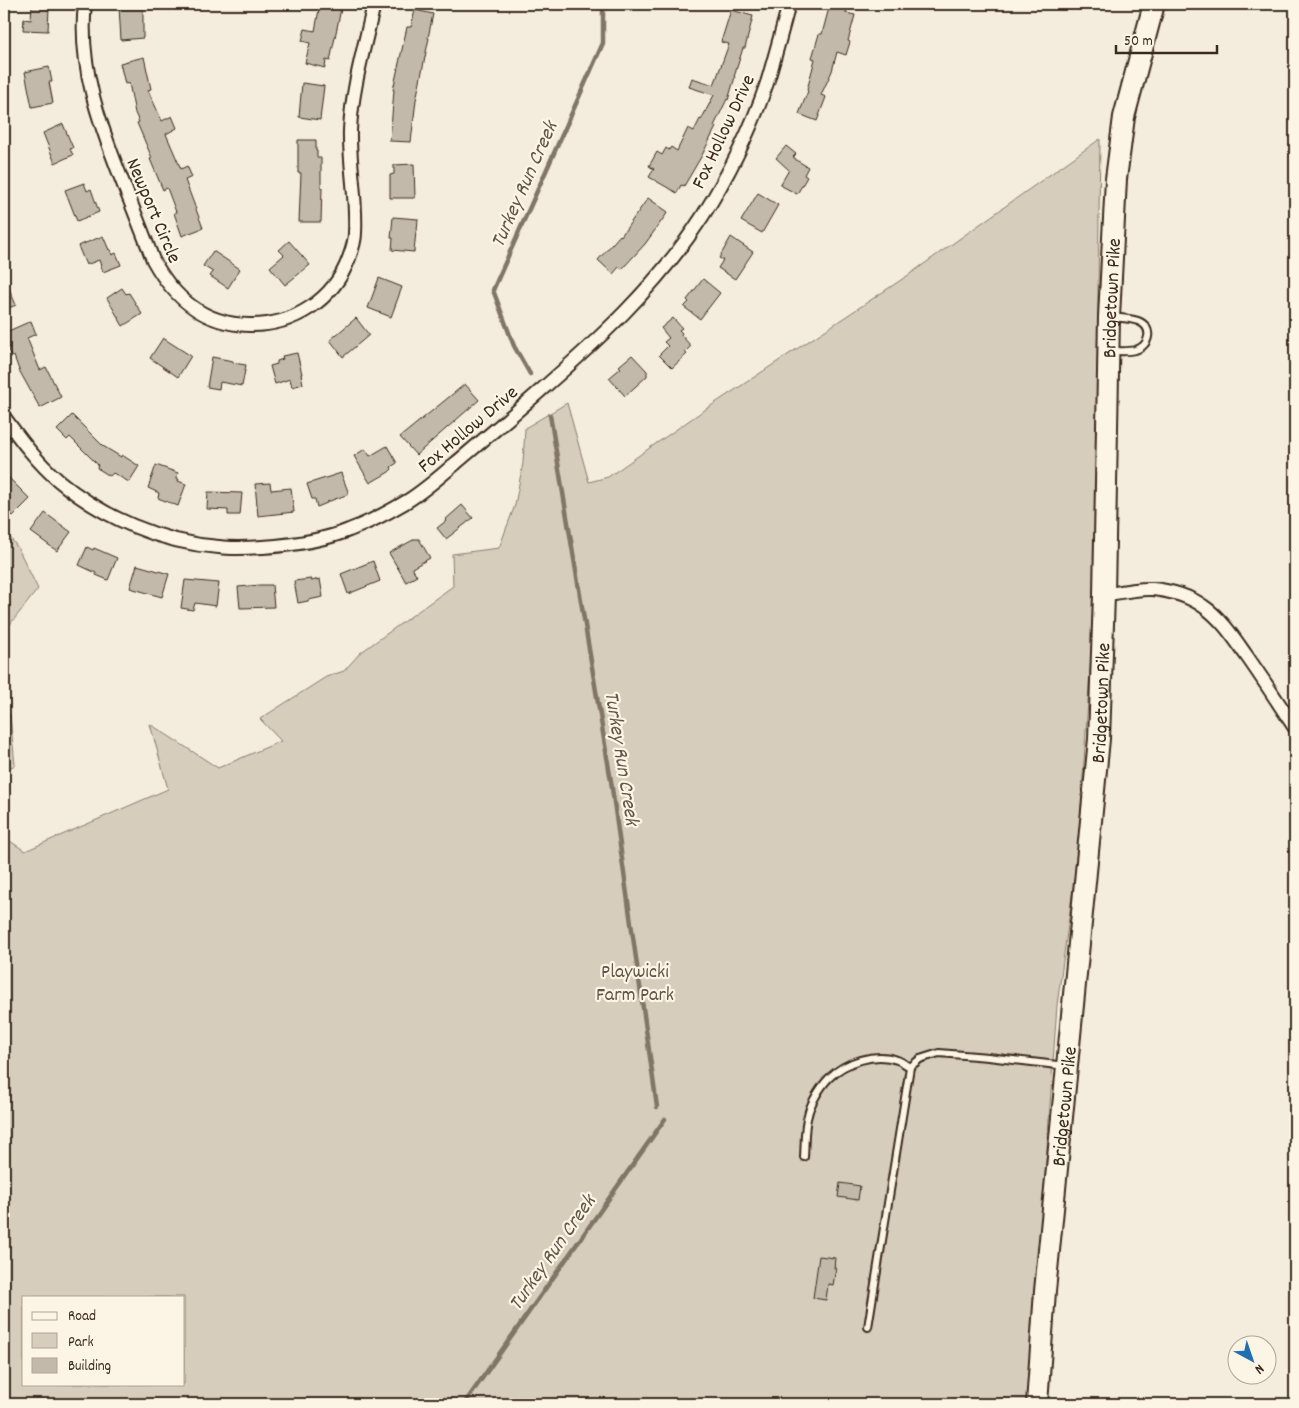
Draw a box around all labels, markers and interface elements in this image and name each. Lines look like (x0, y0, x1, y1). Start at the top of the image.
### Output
scale bar (1116, 22, 1218, 54)
text: 50 m (1124, 31, 1153, 53)
street label: Fox Hollow Drive (686, 70, 764, 194)
water label: Turkey Run Creek (484, 115, 568, 253)
street label: Newport Circle (118, 154, 187, 268)
street label: Bridgetown Pike (1097, 237, 1130, 359)
street label: Fox Hollow Drive (413, 380, 525, 481)
street label: Bridgetown Pike (1086, 642, 1119, 765)
water label: Turkey Run Creek (595, 689, 646, 830)
park label: Playwicki Farm Park (596, 959, 674, 1010)
street label: Bridgetown Pike (1046, 1045, 1086, 1168)
water label: Turkey Run Creek (502, 1188, 606, 1318)
legend (22, 1296, 185, 1386)
text: Road (68, 1306, 96, 1328)
text: Park (68, 1332, 94, 1354)
north arrow (1226, 1336, 1276, 1386)
text: Building (68, 1356, 111, 1378)
text: N (1250, 1359, 1268, 1378)

